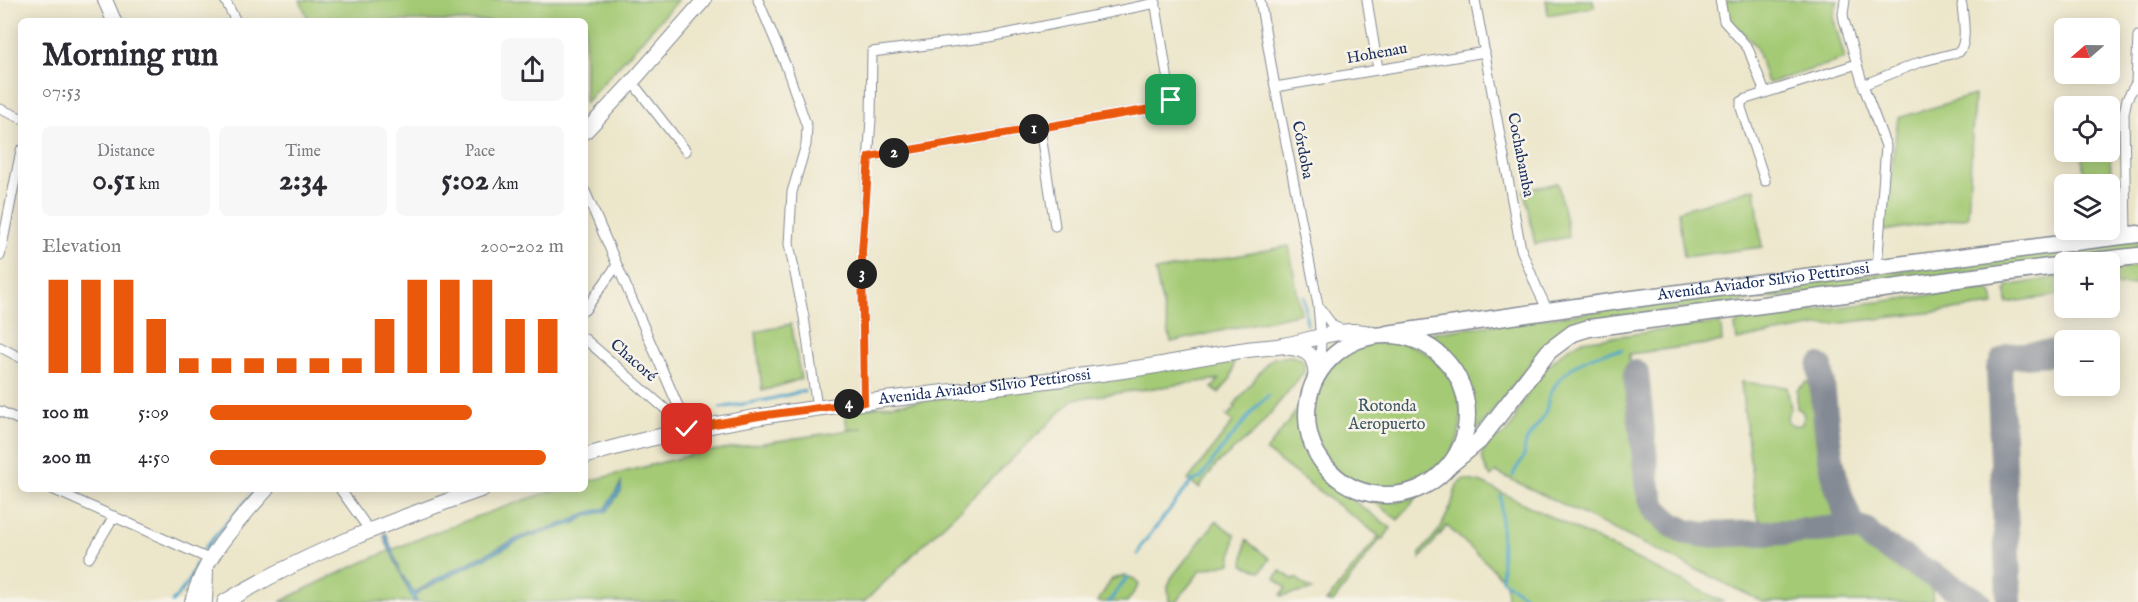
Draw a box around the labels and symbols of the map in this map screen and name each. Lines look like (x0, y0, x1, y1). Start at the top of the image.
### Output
north arrow (2054, 18, 2120, 84)
street label: Hohenau (1345, 39, 1409, 69)
pin (1145, 74, 1196, 125)
street label: Cochabamba (1502, 111, 1538, 199)
pin: 1 (1019, 114, 1049, 144)
street label: Córdoba (1287, 119, 1317, 181)
pin: 2 (879, 138, 909, 168)
pin: 3 (847, 259, 877, 289)
street label: Avenida Aviador Silvio Pettirossi (1655, 259, 1871, 306)
street label: Chacoré (605, 335, 661, 387)
street label: Avenida Aviador Silvio Pettirossi (876, 365, 1092, 410)
pin: 4 (834, 389, 864, 419)
park label: Rotonda Aeropuerto (1348, 397, 1426, 435)
pin (661, 403, 712, 454)

